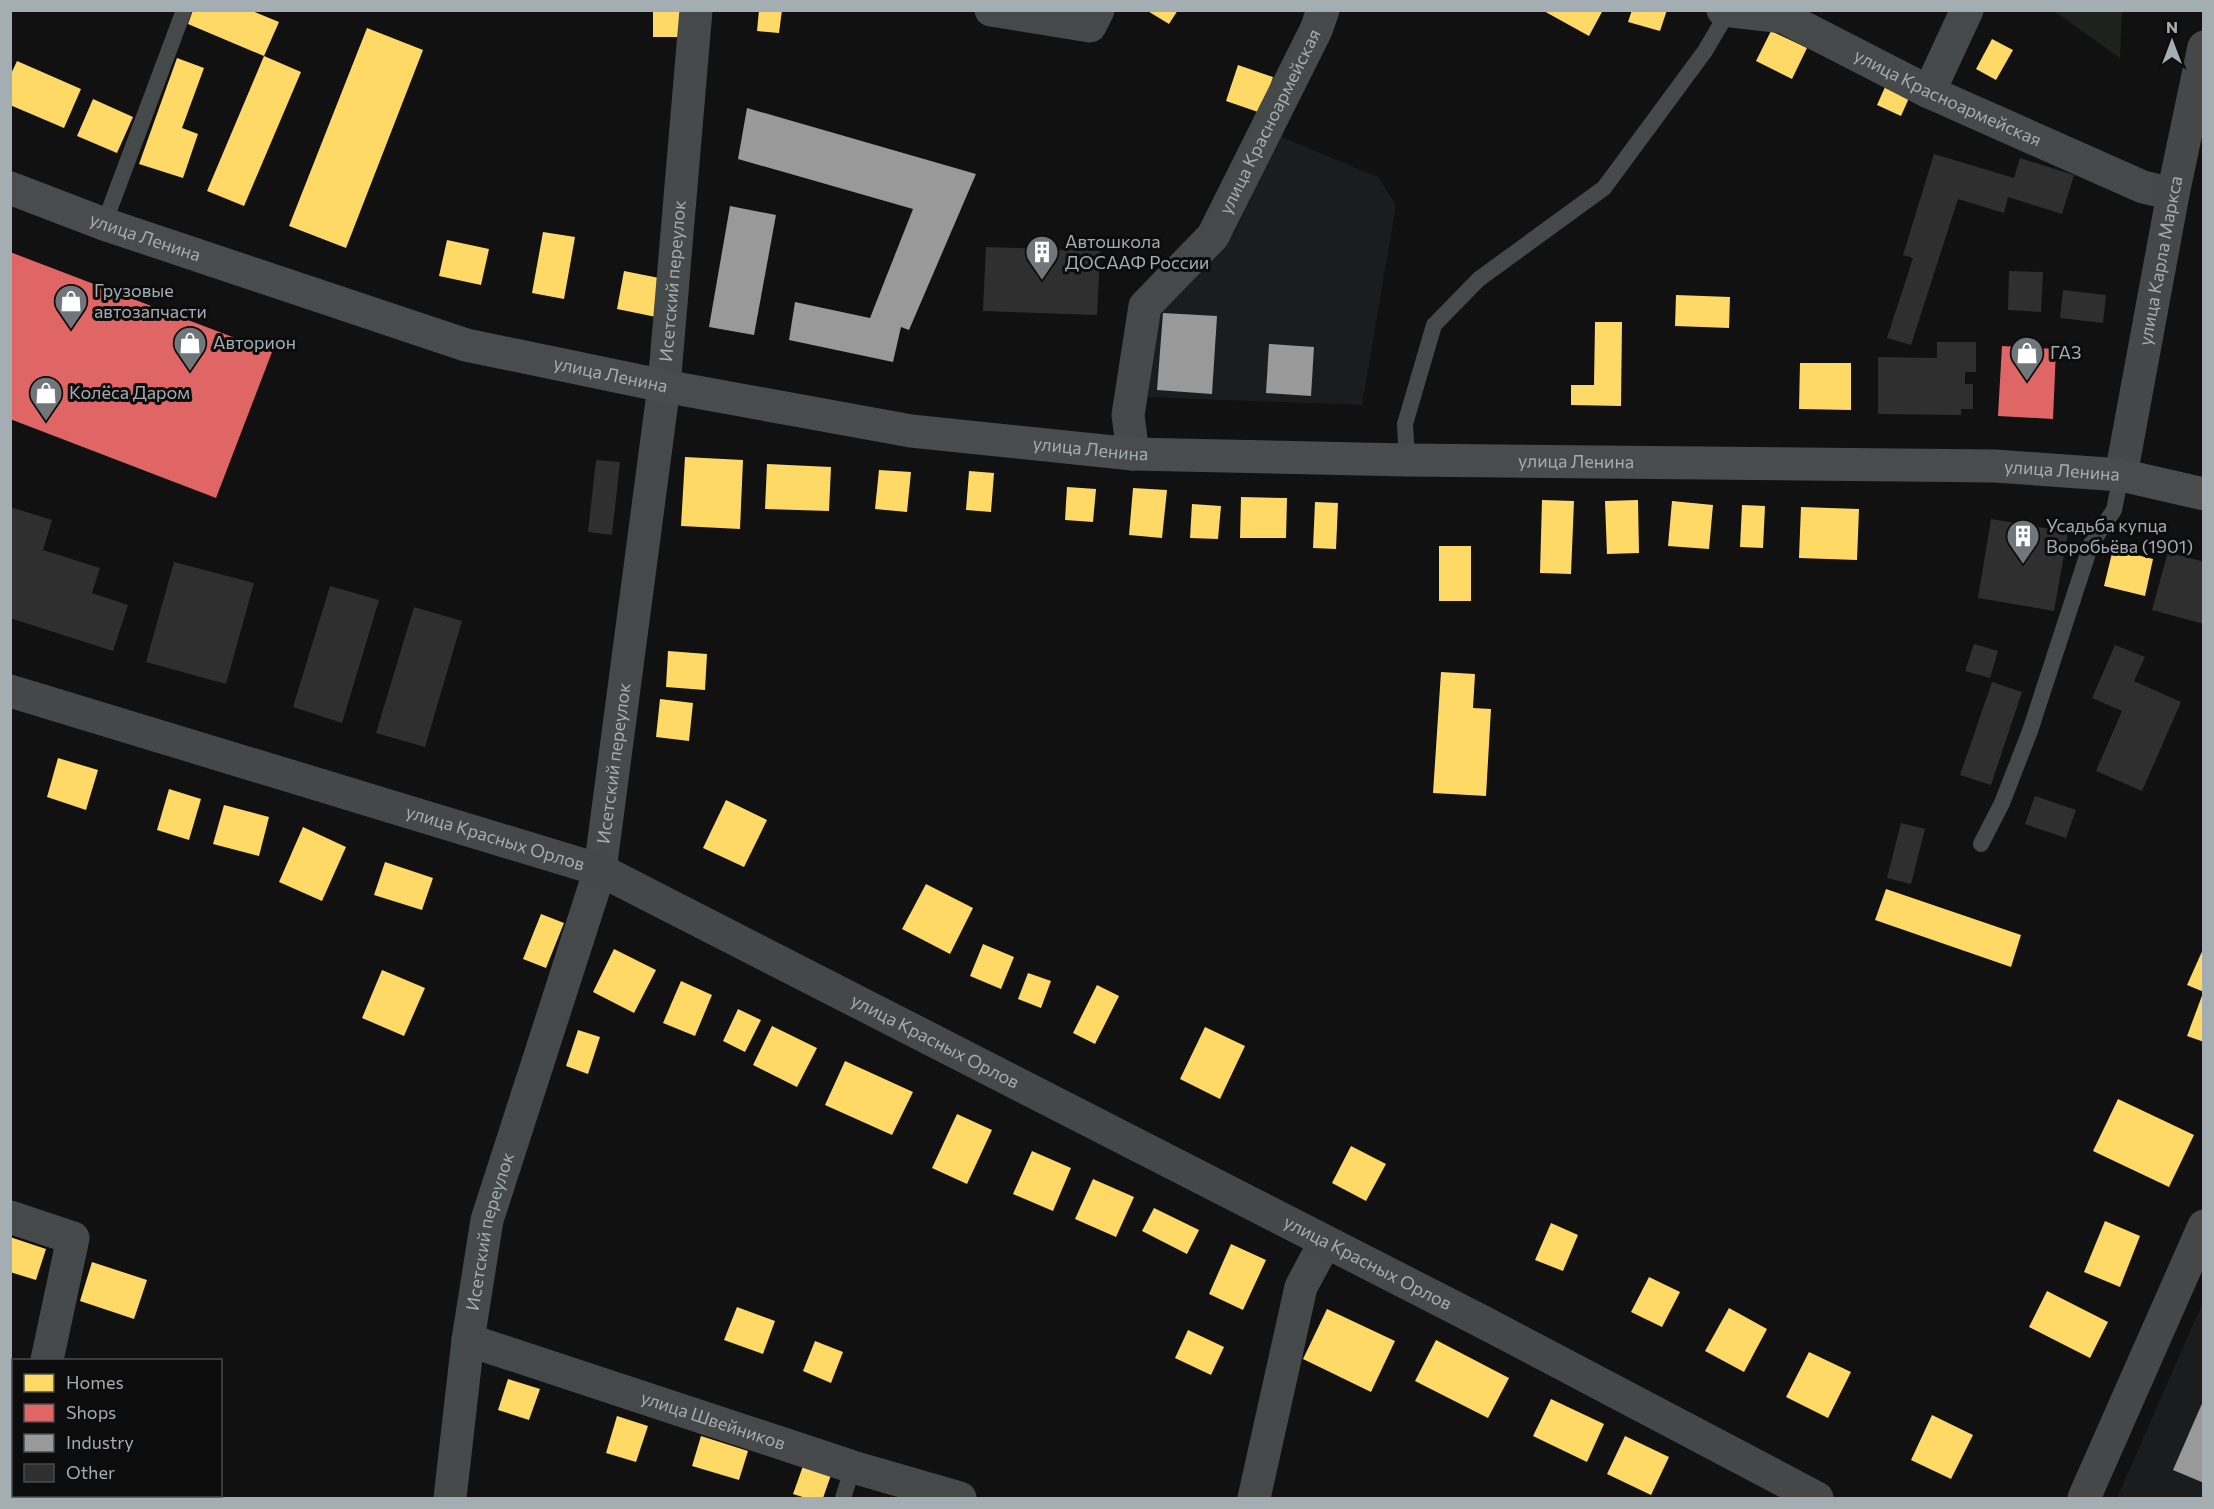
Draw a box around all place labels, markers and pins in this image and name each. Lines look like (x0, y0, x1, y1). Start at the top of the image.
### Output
place label: Автошкола ДОСААФ России (1065, 230, 1209, 273)
building icon: Автошкола ДОСААФ России (1024, 234, 1060, 281)
place label: Грузовые автозапчасти (94, 279, 207, 322)
shop icon: Грузовые автозапчасти (53, 283, 89, 330)
shop icon: Авторион (172, 325, 208, 372)
place label: Авторион (213, 331, 296, 353)
shop icon: ГАЗ (2009, 335, 2045, 382)
place label: ГАЗ (2050, 341, 2081, 363)
shop icon: Колёса Даром (28, 375, 64, 422)
place label: Колёса Даром (69, 381, 190, 403)
place label: Усадьба купца Воробьёва (1901) (2046, 514, 2193, 557)
building icon: Усадьба купца Воробьёва (1901) (2005, 518, 2041, 565)

